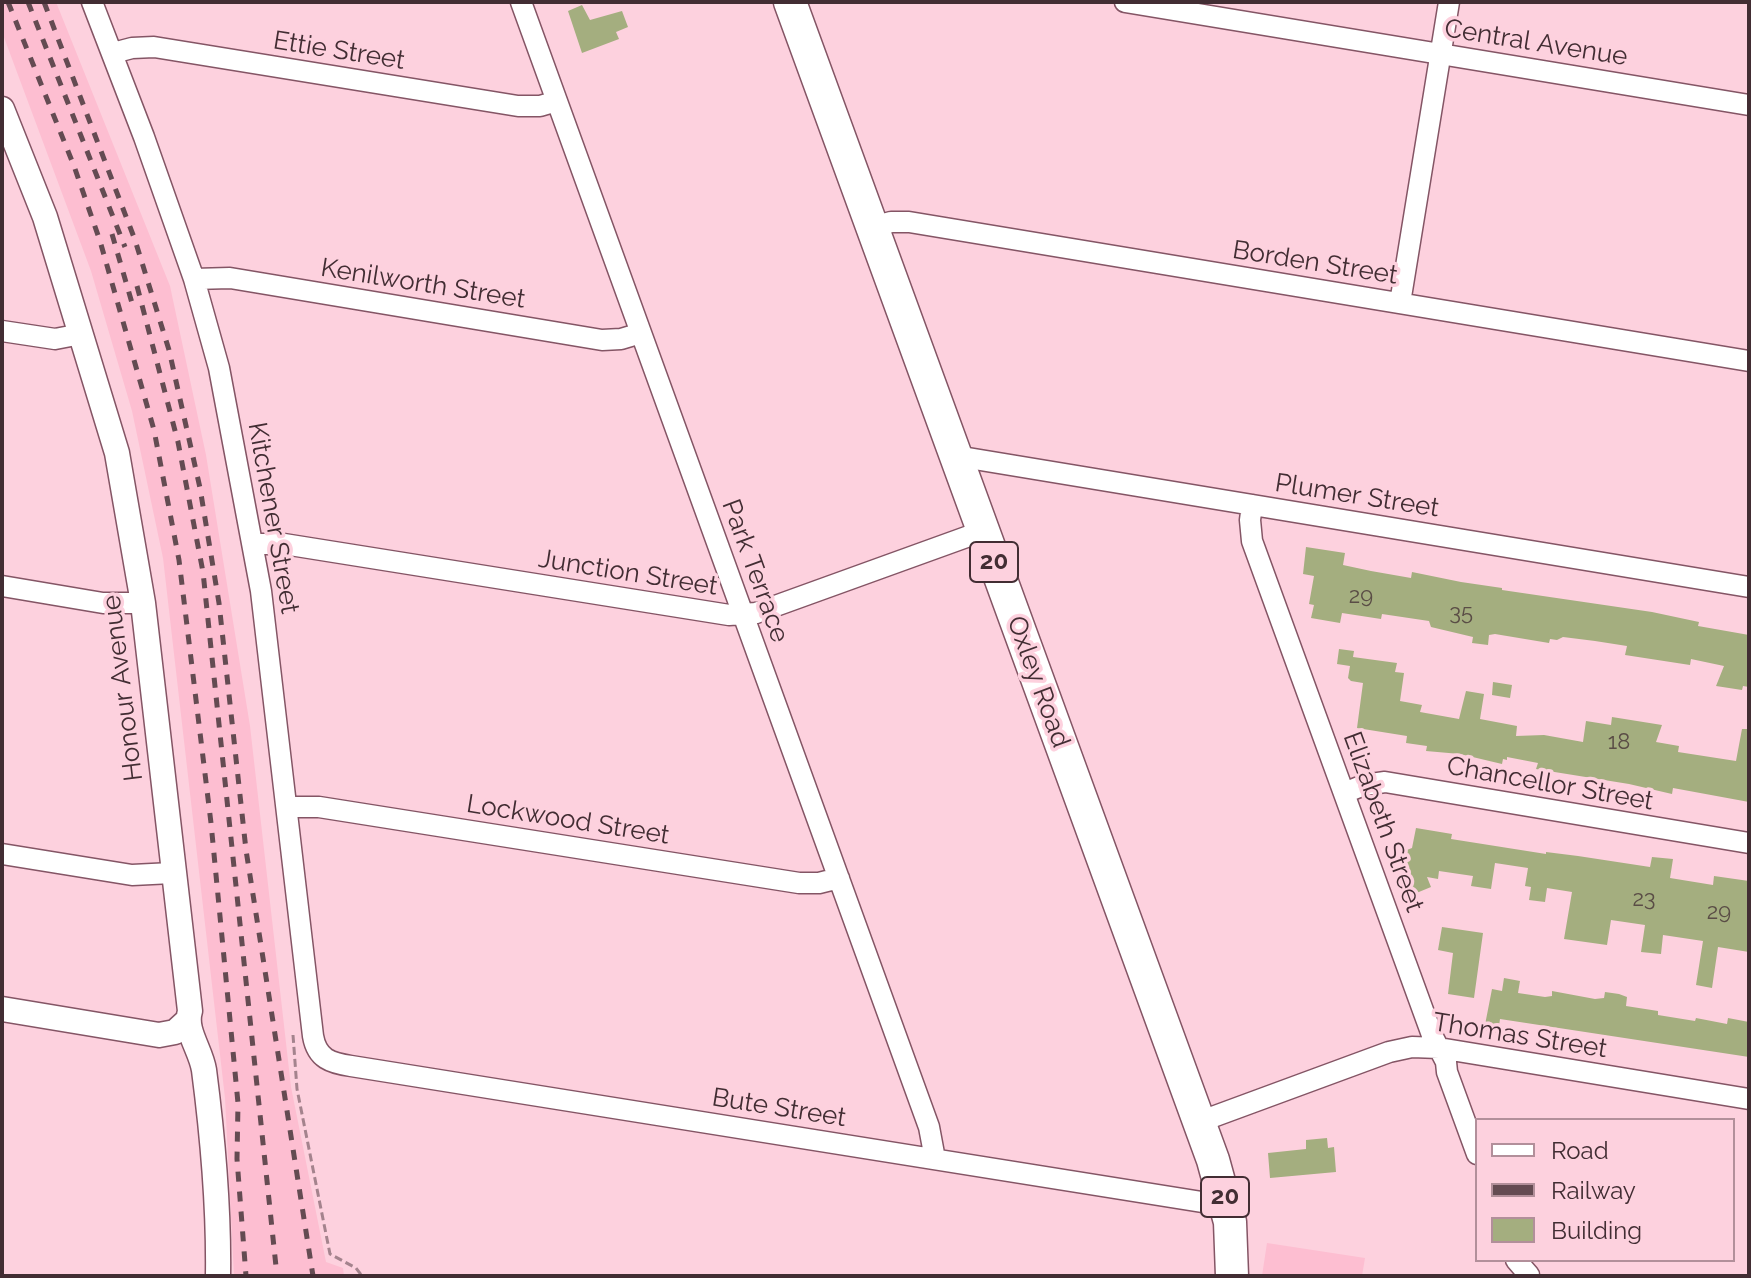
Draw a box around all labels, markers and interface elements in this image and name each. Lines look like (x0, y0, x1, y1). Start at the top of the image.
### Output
street label: Central Avenue (1442, 13, 1630, 73)
street label: Ettie Street (271, 25, 407, 77)
street label: Borden Street (1230, 235, 1400, 291)
street label: Kenilworth Street (319, 252, 527, 316)
street label: Kitchener Street (241, 420, 305, 616)
street label: Plumer Street (1273, 468, 1441, 524)
street label: Park Terrace (715, 495, 795, 647)
road number: 20 (970, 542, 1018, 582)
street label: Junction Street (536, 543, 720, 603)
house number: 29 (1349, 583, 1373, 609)
street label: Honour Avenue (96, 593, 150, 783)
house number: 35 (1449, 600, 1473, 626)
street label: Oxley Road (1000, 612, 1076, 752)
street label: Elizabeth Street (1336, 728, 1430, 916)
house number: 18 (1608, 729, 1630, 755)
street label: Chancellor Street (1444, 750, 1656, 818)
street label: Lockwood Street (464, 789, 672, 851)
house number: 23 (1632, 886, 1656, 912)
house number: 29 (1707, 899, 1731, 925)
street label: Thomas Street (1431, 1007, 1609, 1065)
street label: Bute Street (710, 1082, 848, 1134)
legend (1475, 1118, 1735, 1262)
text: Road (1551, 1136, 1609, 1165)
text: Railway (1551, 1176, 1636, 1205)
road number: 20 (1201, 1177, 1249, 1217)
text: Building (1551, 1216, 1642, 1245)

